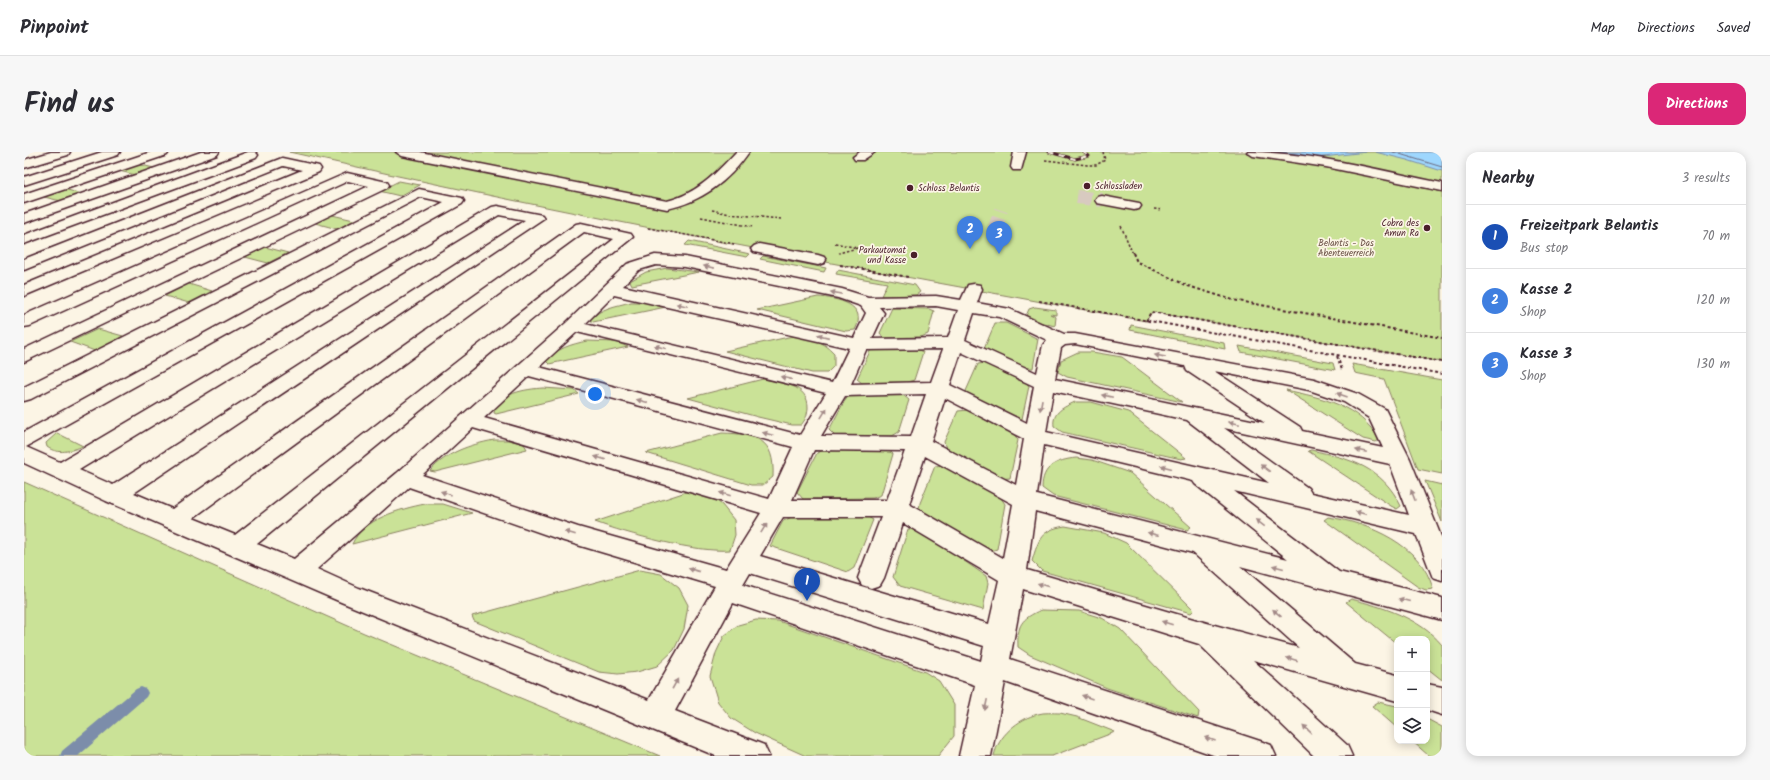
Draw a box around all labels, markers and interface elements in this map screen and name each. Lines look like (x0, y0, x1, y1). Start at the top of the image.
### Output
text: Pinpoint (20, 13, 89, 43)
text: Map (1590, 17, 1615, 39)
text: Directions (1637, 17, 1695, 39)
text: Saved (1717, 17, 1750, 39)
text: Find us (24, 82, 115, 127)
button: Directions (1648, 83, 1746, 125)
text: Nearby (1482, 165, 1534, 192)
text: 3 results (1682, 168, 1730, 189)
place label: Schlossladen (1095, 179, 1143, 194)
place label: Schloss Belantis (918, 181, 980, 196)
marker: Schlossladen (1082, 181, 1092, 191)
marker: Schloss Belantis (905, 183, 915, 193)
text: Freizeitpark Belantis (1520, 214, 1659, 238)
pin: 2 (957, 216, 983, 249)
place label: Cobra des Amun Ra (1382, 216, 1419, 241)
pin: 3 (986, 221, 1012, 254)
marker: Cobra des Amun Ra (1422, 223, 1432, 233)
text: 1 (1493, 226, 1497, 247)
text: 70 m (1702, 226, 1730, 247)
park label: Belantis - Das Abenteuerreich (1318, 236, 1374, 261)
text: Bus stop (1520, 238, 1568, 259)
place label: Parkautomat und Kasse (859, 243, 907, 268)
marker: Parkautomat und Kasse (909, 250, 919, 260)
one-way arrow (702, 264, 715, 270)
text: Kasse 2 (1520, 278, 1573, 302)
one-way arrow (830, 289, 842, 295)
text: 2 (1491, 290, 1499, 311)
text: 120 m (1696, 290, 1730, 311)
one-way arrow (676, 301, 688, 307)
text: Shop (1520, 302, 1546, 323)
one-way arrow (816, 333, 829, 339)
text: Kasse 3 (1520, 342, 1572, 366)
one-way arrow (653, 344, 666, 350)
one-way arrow (1154, 352, 1167, 358)
text: 3 (1491, 354, 1499, 375)
text: 130 m (1696, 354, 1730, 375)
text: Shop (1520, 366, 1546, 387)
one-way arrow (780, 374, 792, 380)
your location (585, 384, 605, 404)
one-way arrow (1336, 392, 1348, 398)
one-way arrow (1101, 393, 1113, 399)
one-way arrow (636, 397, 648, 403)
one-way arrow (1037, 399, 1043, 411)
one-way arrow (820, 408, 828, 418)
one-way arrow (1228, 420, 1240, 426)
one-way arrow (762, 430, 774, 436)
one-way arrow (1355, 447, 1367, 453)
one-way arrow (594, 455, 606, 461)
one-way arrow (1160, 464, 1172, 470)
one-way arrow (1259, 464, 1270, 473)
one-way arrow (440, 489, 452, 495)
one-way arrow (1410, 489, 1416, 501)
one-way arrow (719, 491, 731, 497)
one-way arrow (1355, 509, 1367, 515)
one-way arrow (1255, 519, 1266, 528)
one-way arrow (760, 523, 768, 533)
one-way arrow (563, 530, 575, 536)
one-way arrow (1147, 530, 1159, 536)
one-way arrow (1272, 564, 1284, 570)
one-way arrow (688, 567, 700, 573)
pin: 1 (794, 568, 820, 601)
one-way arrow (1036, 582, 1048, 588)
one-way arrow (1398, 596, 1410, 602)
one-way arrow (1272, 608, 1283, 617)
one-way arrow (1161, 620, 1173, 626)
map controls (1394, 636, 1430, 744)
button: + (1394, 636, 1430, 672)
one-way arrow (1286, 656, 1298, 662)
button: − (1394, 672, 1430, 708)
one-way arrow (671, 678, 678, 690)
one-way arrow (1080, 694, 1092, 700)
one-way arrow (983, 698, 989, 711)
button: layers (1394, 708, 1430, 744)
one-way arrow (1302, 724, 1312, 734)
one-way arrow (1203, 736, 1215, 742)

